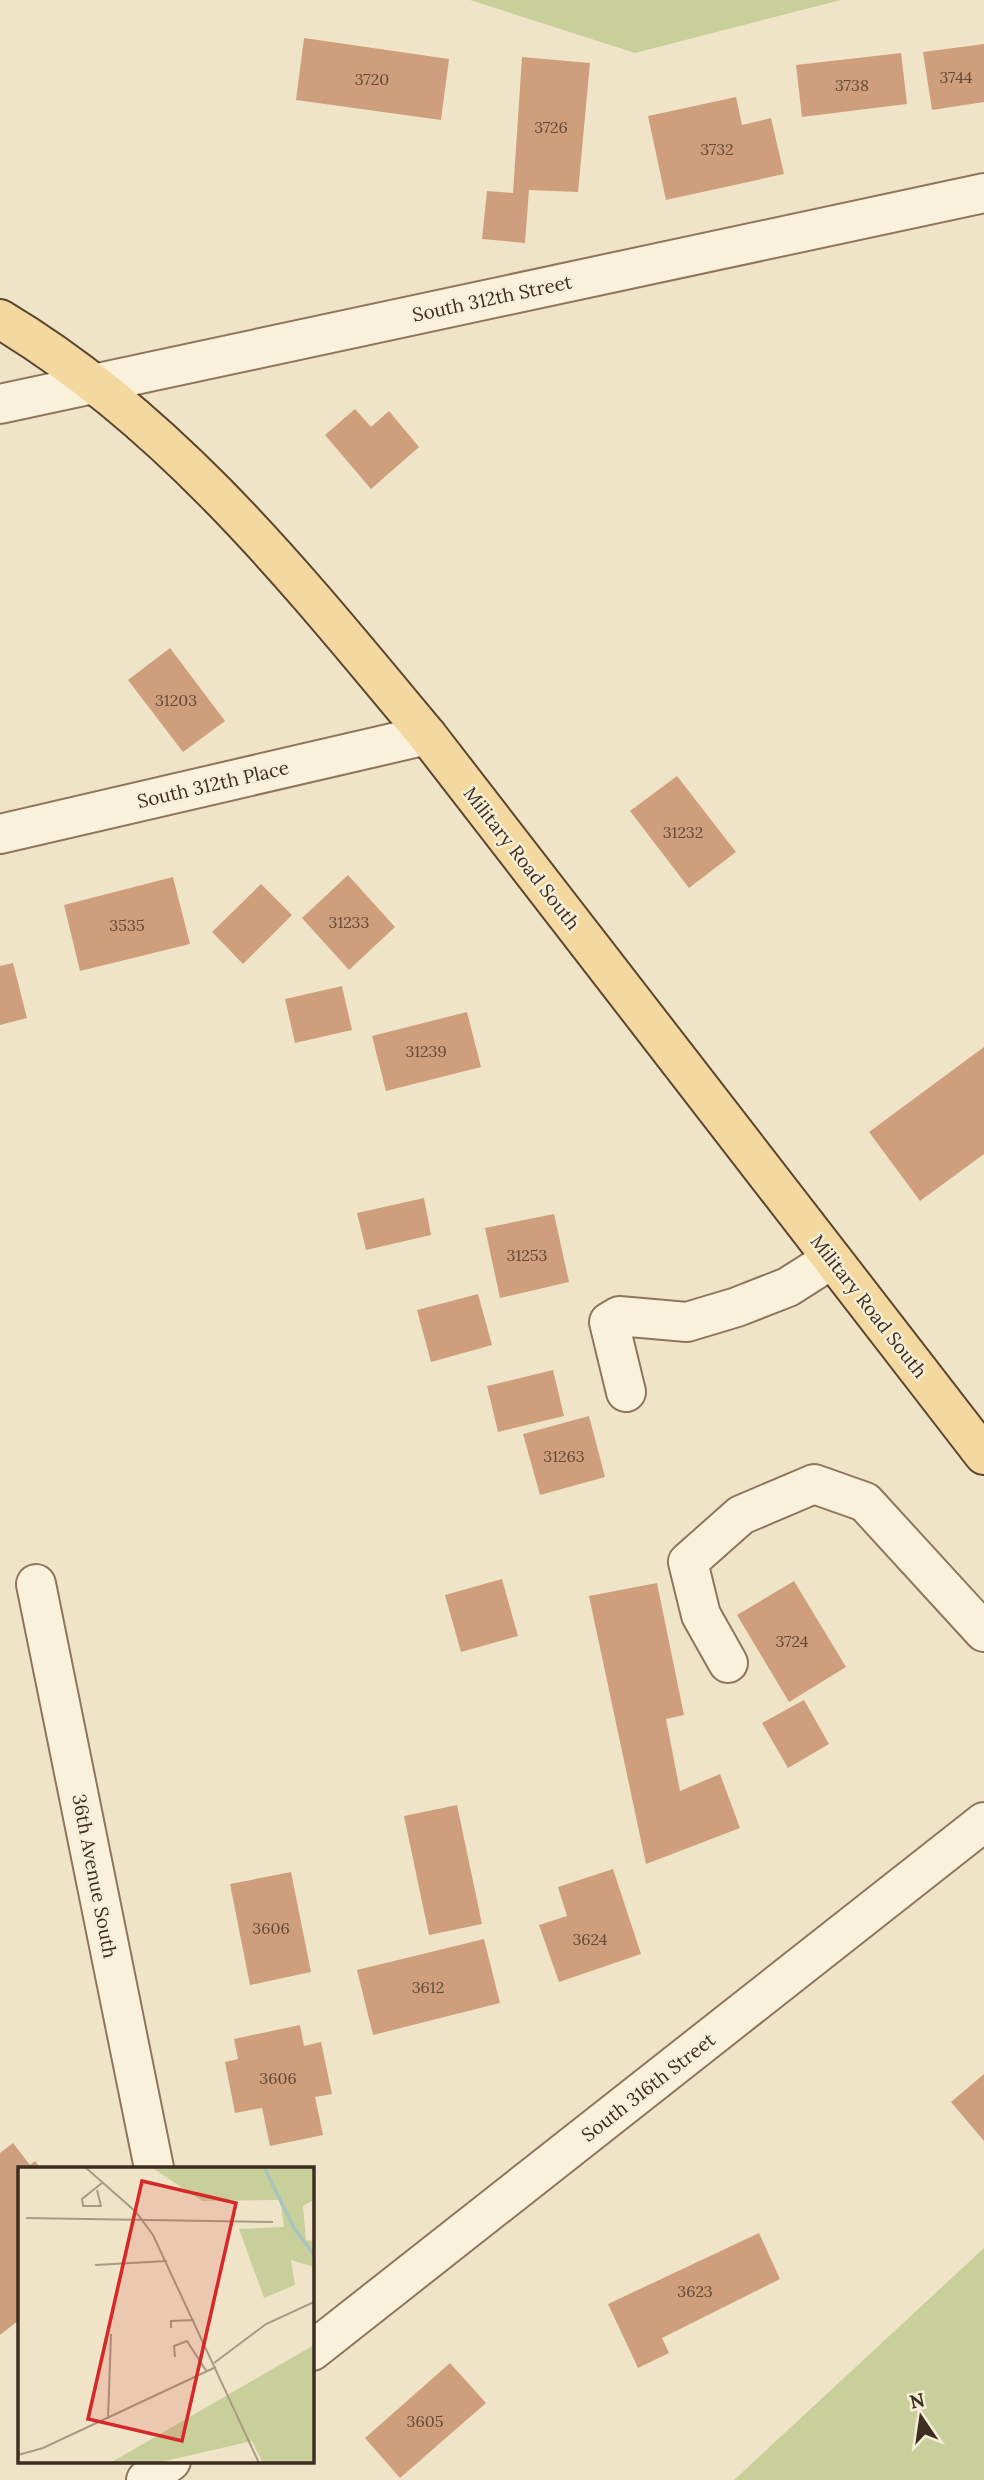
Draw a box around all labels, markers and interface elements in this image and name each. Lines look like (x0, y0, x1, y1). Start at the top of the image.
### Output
house number: 3744 (939, 67, 973, 87)
house number: 3720 (355, 69, 389, 89)
house number: 3738 (835, 75, 869, 95)
house number: 3726 (534, 117, 568, 137)
house number: 3732 (700, 139, 734, 159)
street label: South 312th Street (410, 269, 574, 327)
house number: 31203 (155, 690, 197, 710)
street label: South 312th Place (135, 755, 291, 813)
street label: Military Road South (459, 782, 585, 934)
house number: 31232 (663, 822, 703, 842)
house number: 31233 (329, 912, 370, 932)
house number: 3535 (109, 915, 145, 935)
house number: 31239 (405, 1041, 447, 1061)
street label: Military Road South (806, 1230, 932, 1382)
house number: 31253 (507, 1245, 548, 1265)
house number: 31263 (543, 1446, 585, 1466)
house number: 3724 (776, 1631, 809, 1651)
street label: 36th Avenue South (67, 1792, 123, 1960)
house number: 3606 (252, 1918, 290, 1938)
house number: 3624 (572, 1929, 608, 1949)
house number: 3612 (412, 1977, 444, 1997)
street label: South 316th Street (576, 2027, 720, 2147)
house number: 3606 (259, 2068, 297, 2088)
inset map (18, 2167, 313, 2462)
house number: 3623 (677, 2281, 713, 2301)
north arrow (886, 2382, 956, 2452)
text: N (907, 2387, 927, 2414)
house number: 3605 (407, 2411, 443, 2431)

